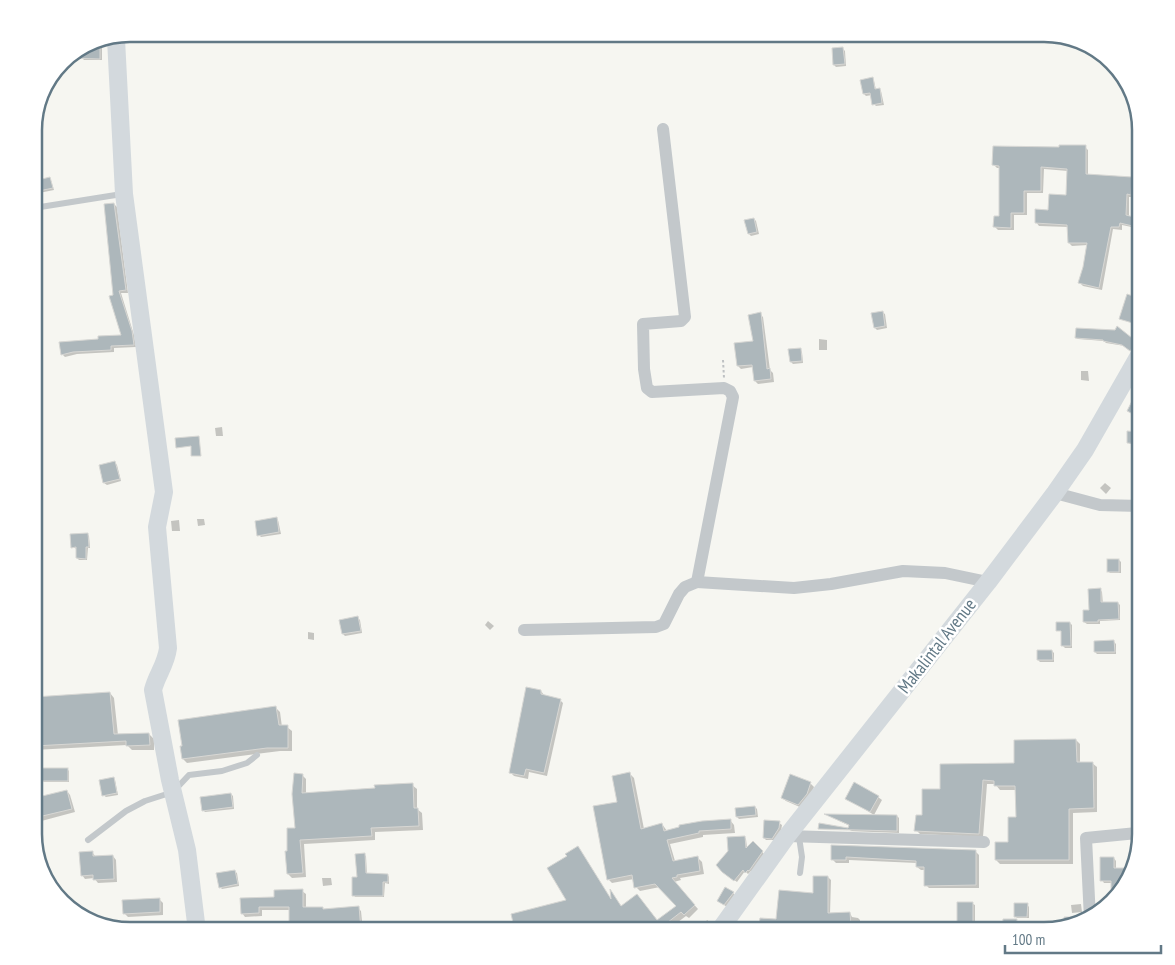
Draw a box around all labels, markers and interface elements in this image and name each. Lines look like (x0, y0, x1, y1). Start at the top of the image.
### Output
street label: Makalintal Avenue (892, 594, 981, 698)
scale bar (1005, 922, 1161, 954)
text: 100 m (1012, 930, 1045, 949)

